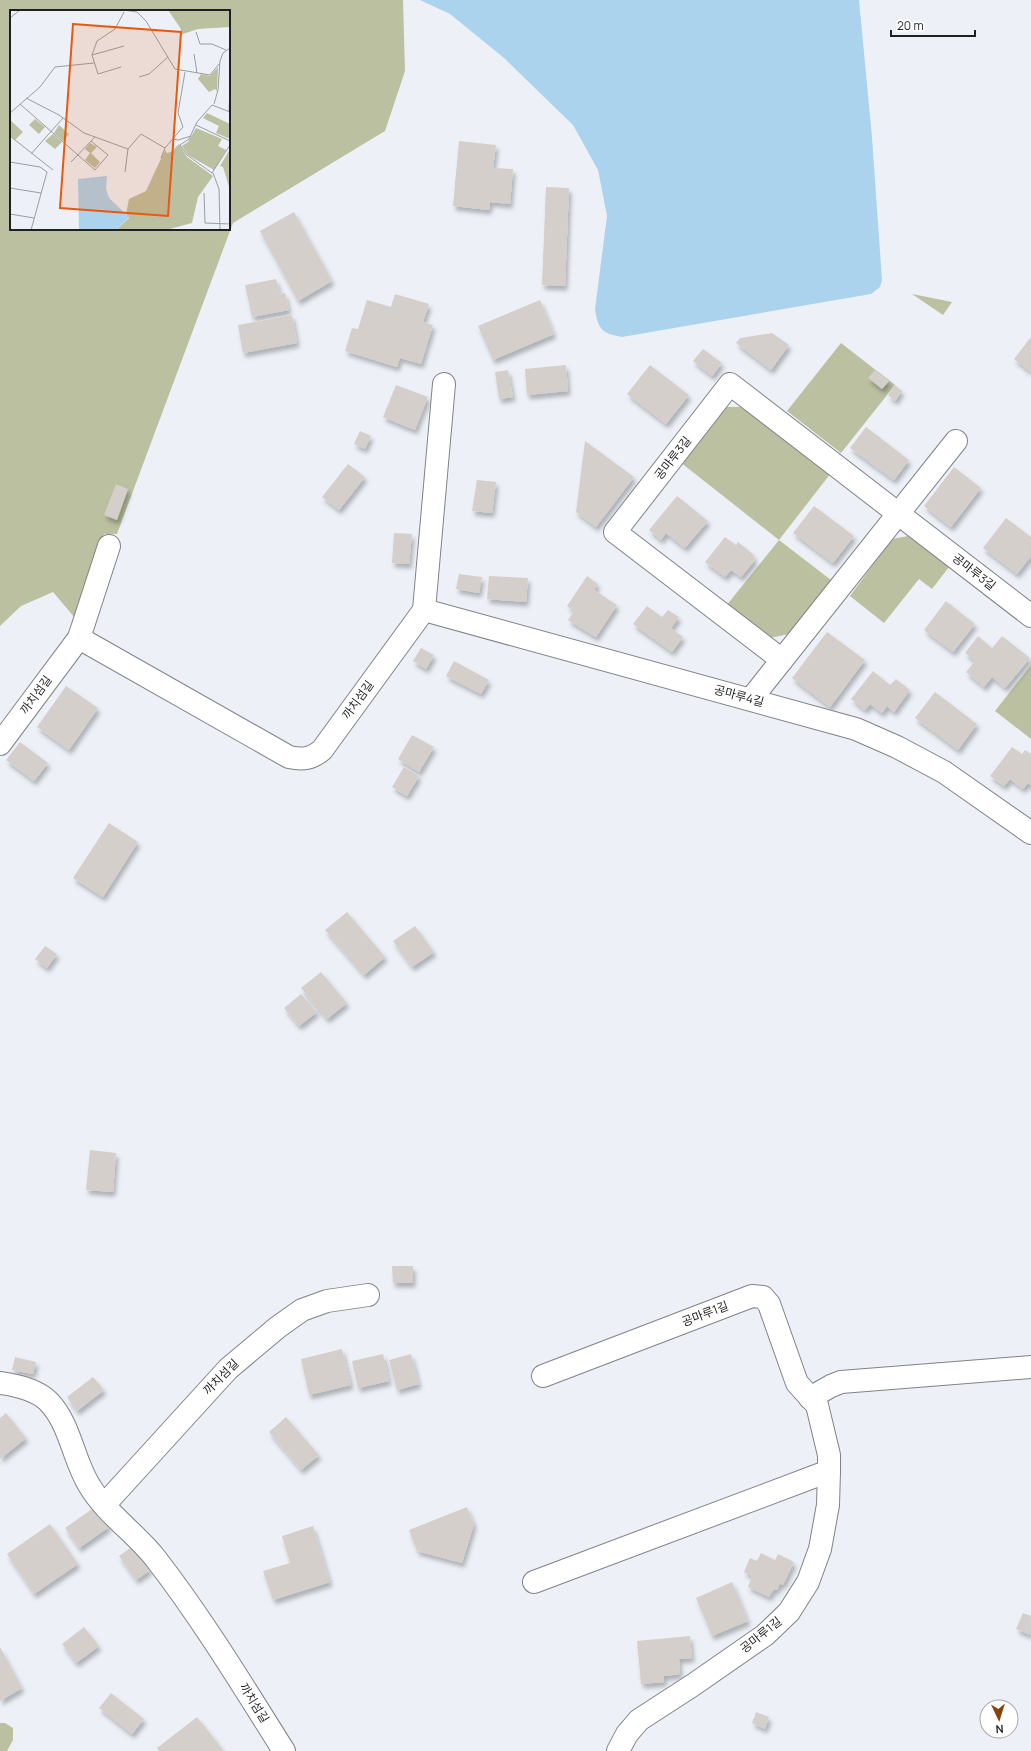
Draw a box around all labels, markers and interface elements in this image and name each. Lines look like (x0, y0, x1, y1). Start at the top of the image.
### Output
inset map (10, 10, 230, 230)
scale bar (891, 12, 975, 38)
text: 20 m (897, 17, 924, 34)
street label: 공마루3길 (650, 432, 695, 483)
street label: 공마루3길 (949, 549, 1000, 594)
street label: 까치섬길 (16, 672, 55, 718)
street label: 까치섬길 (338, 677, 377, 723)
street label: 공마루4길 (712, 681, 766, 710)
street label: 공마루1길 (679, 1297, 731, 1330)
street label: 까치섬길 (199, 1355, 242, 1398)
street label: 공마루1길 (736, 1613, 785, 1657)
street label: 까치섬길 (236, 1680, 273, 1726)
north arrow (979, 1699, 1019, 1739)
text: N (995, 1722, 1004, 1737)

